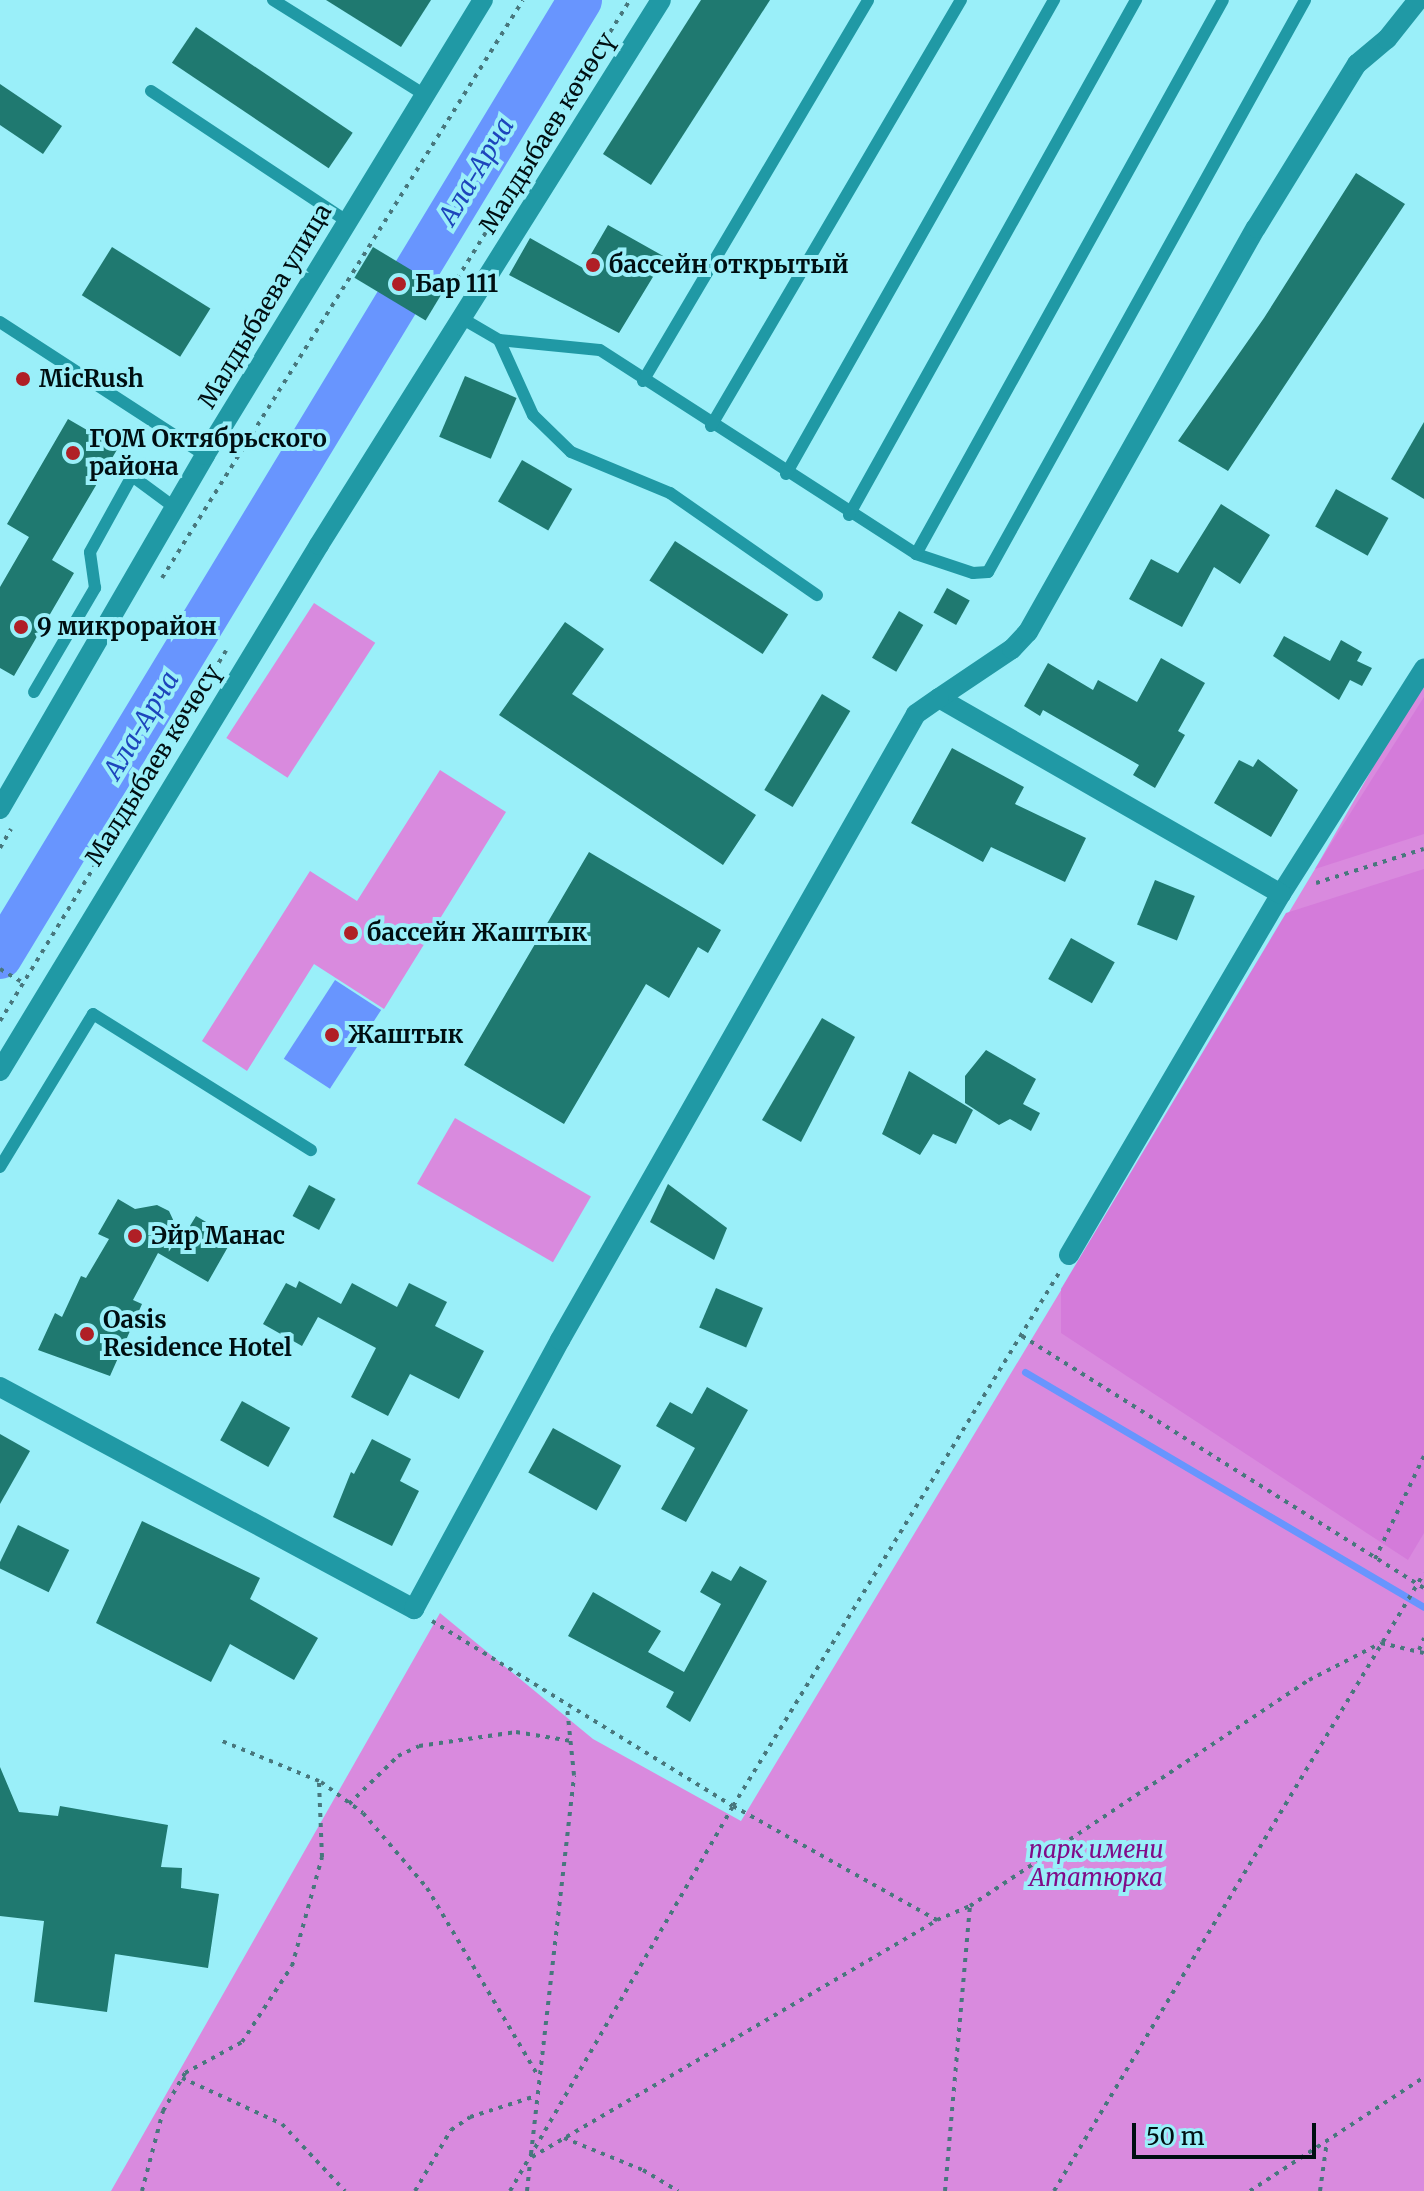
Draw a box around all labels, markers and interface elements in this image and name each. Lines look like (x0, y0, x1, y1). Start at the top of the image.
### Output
street label: Малдыбаев көчөсү (473, 27, 621, 239)
water label: Ала-Арча (432, 112, 520, 230)
street label: Малдыбаева улица (193, 199, 337, 413)
place label: бассейн открытый (609, 251, 849, 279)
marker: бассейн открытый (584, 256, 602, 274)
place label: Бар 111 (415, 270, 498, 298)
marker: Бар 111 (390, 275, 408, 293)
place label: MicRush (39, 365, 144, 393)
marker: MicRush (14, 370, 32, 388)
place label: ГОМ Октябрьского района (89, 425, 327, 481)
marker: ГОМ Октябрьского района (64, 444, 82, 462)
place label: 9 микрорайон (37, 613, 217, 641)
marker: 9 микрорайон (12, 618, 30, 636)
street label: Малдыбаев көчөсү (79, 659, 227, 871)
water label: Ала-Арча (97, 666, 185, 784)
place label: бассейн Жаштык (367, 919, 587, 947)
marker: бассейн Жаштык (342, 924, 360, 942)
place label: Жаштык (348, 1021, 463, 1049)
marker: Жаштык (323, 1026, 341, 1044)
place label: Эйр Манас (151, 1222, 285, 1250)
marker: Эйр Манас (126, 1227, 144, 1245)
place label: Oasis Residence Hotel (103, 1306, 292, 1362)
marker: Oasis Residence Hotel (78, 1325, 96, 1343)
park label: парк имени Ататюрка (1029, 1836, 1163, 1892)
scale bar (1136, 2107, 1320, 2157)
text: 50 m (1146, 2121, 1205, 2152)

